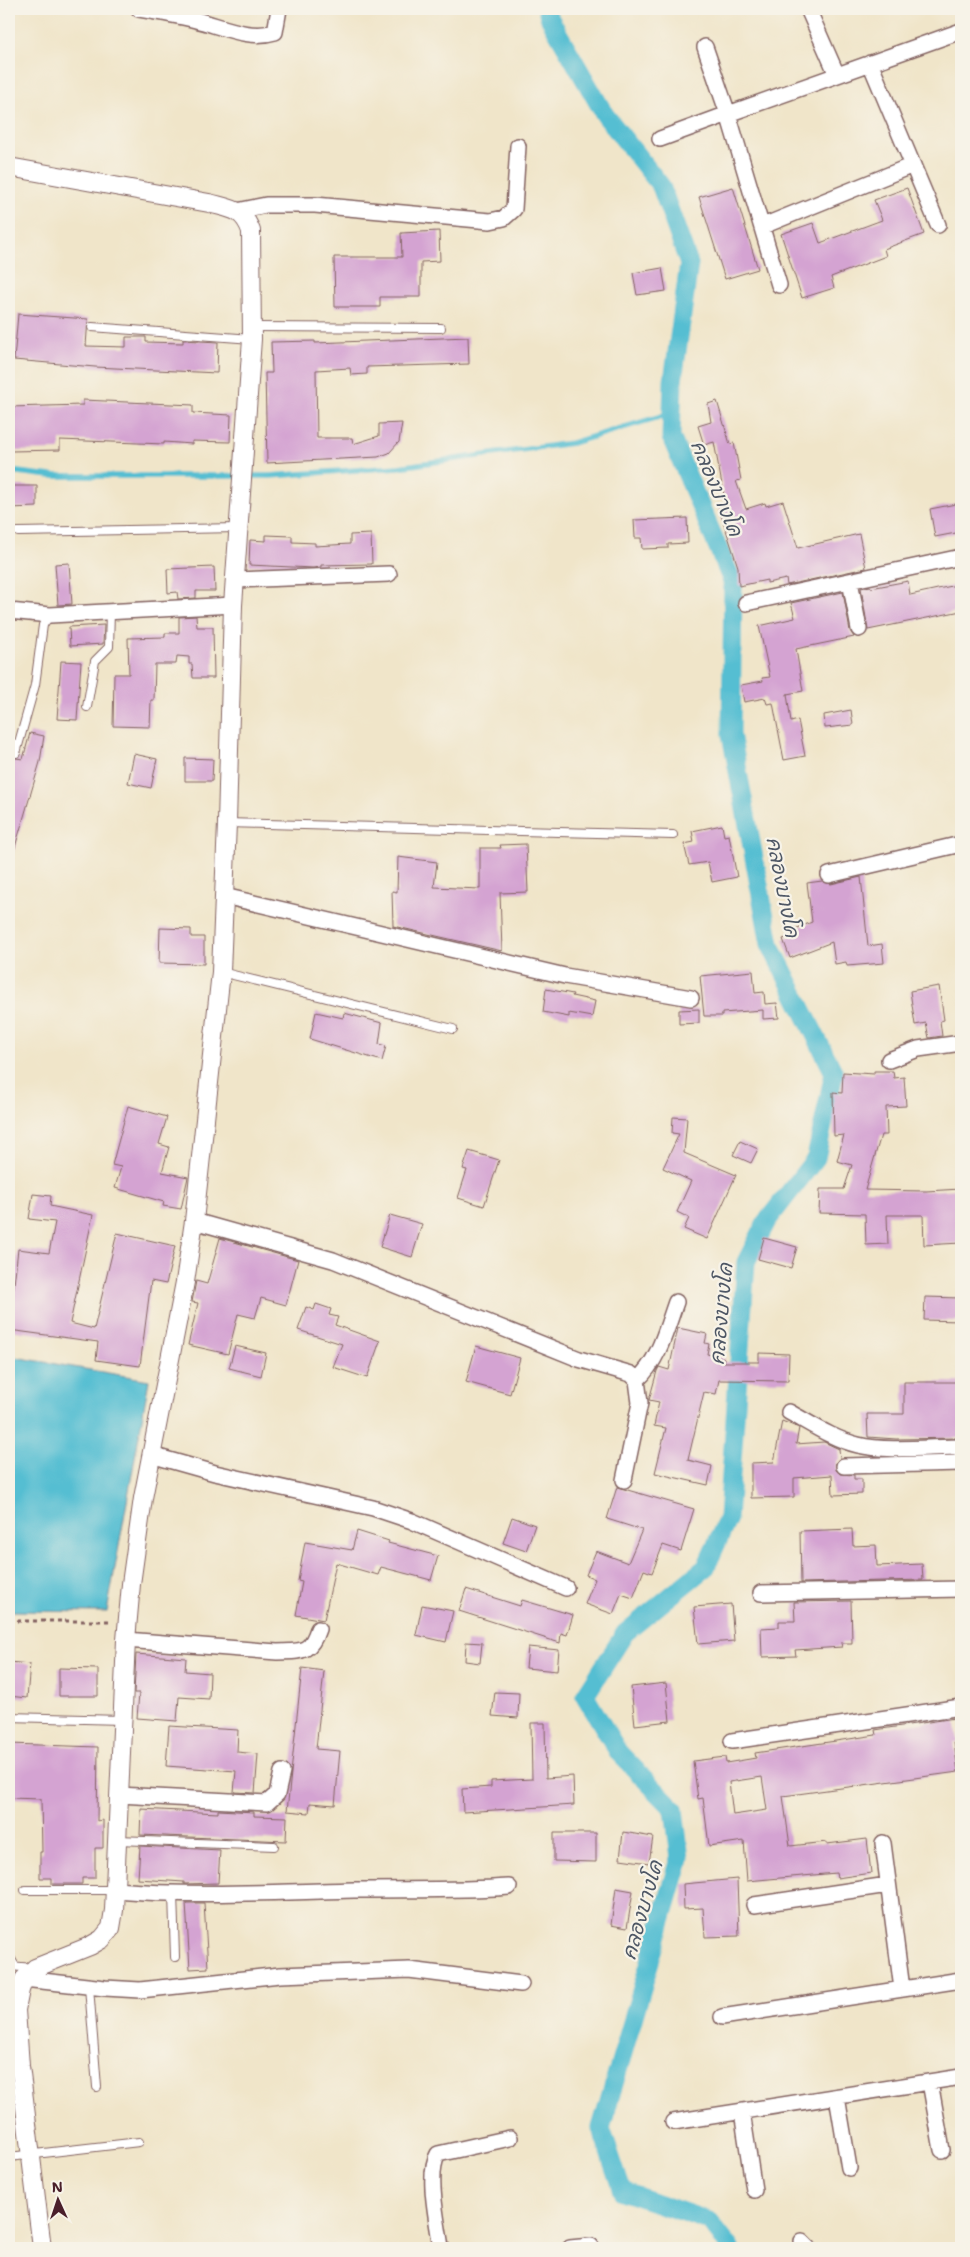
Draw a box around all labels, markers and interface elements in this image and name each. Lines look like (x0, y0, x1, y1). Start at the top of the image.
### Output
water label: คลองบางโค (685, 436, 749, 541)
water label: คลองบางโค (761, 835, 806, 941)
water label: คลองบางโค (704, 1261, 738, 1366)
water label: คลองบางโค (616, 1856, 669, 1962)
north arrow (32, 2174, 82, 2224)
text: N (51, 2178, 63, 2196)

